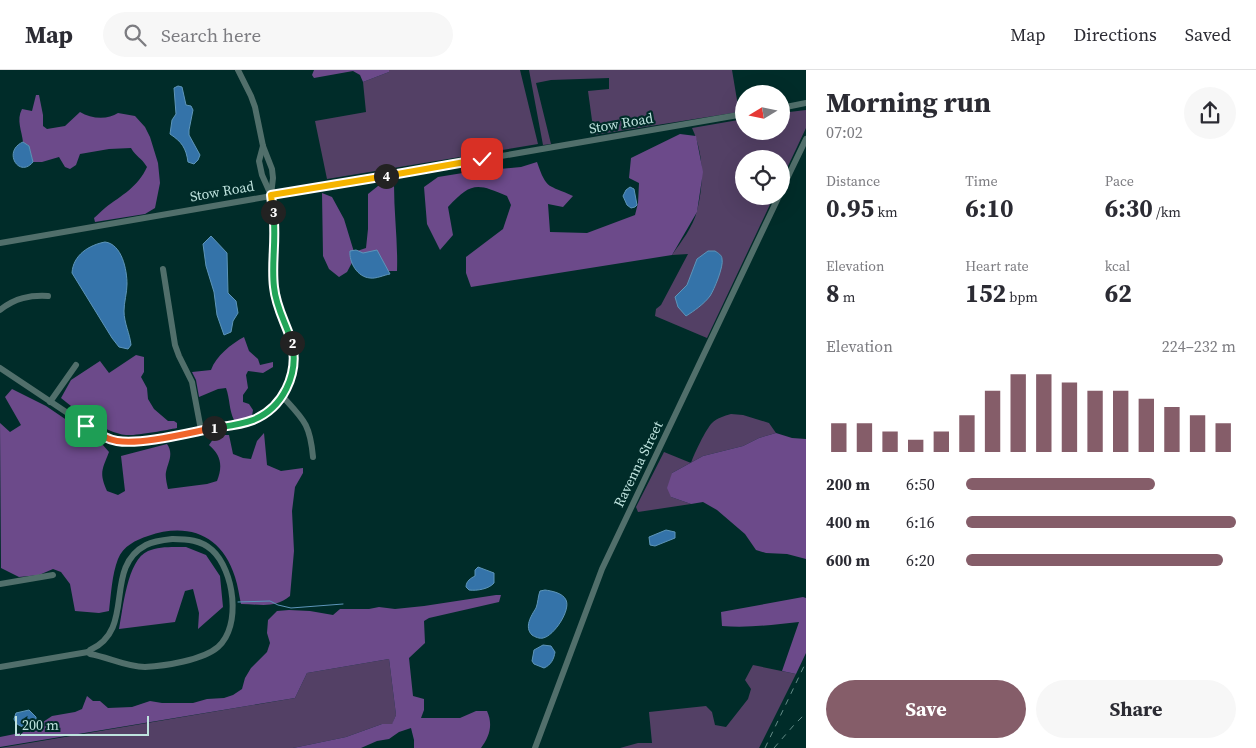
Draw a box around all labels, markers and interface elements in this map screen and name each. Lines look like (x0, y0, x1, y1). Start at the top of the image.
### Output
search box (103, 12, 453, 57)
text: Map (25, 18, 73, 51)
icon: search (121, 21, 149, 49)
text: Search here (161, 22, 261, 48)
text: Map (1010, 22, 1046, 47)
text: Directions (1074, 22, 1157, 47)
text: Saved (1185, 22, 1231, 47)
text: Morning run (826, 83, 991, 121)
north arrow (735, 85, 790, 140)
map controls (735, 85, 790, 205)
button: share (1184, 87, 1236, 139)
street label: Stow Road (587, 108, 655, 138)
text: 07:02 (826, 121, 863, 143)
pin (461, 138, 503, 180)
icon: check (468, 145, 496, 173)
button: locate (735, 150, 790, 205)
pin: 4 (374, 164, 398, 188)
text: 4 (383, 166, 390, 186)
text: Distance (826, 171, 880, 191)
text: Time (965, 171, 998, 191)
text: Pace (1105, 171, 1134, 191)
street label: Stow Road (188, 176, 256, 206)
text: 0.95 (826, 191, 874, 225)
text: 6:10 (965, 191, 1013, 225)
text: 6:30 (1105, 191, 1153, 225)
pin: 3 (260, 200, 286, 224)
text: 3 (270, 202, 277, 222)
text: km (874, 202, 898, 222)
text: /km (1153, 202, 1181, 222)
text: Elevation (826, 256, 884, 276)
text: Heart rate (965, 256, 1029, 276)
text: kcal (1105, 256, 1130, 276)
text: 8 (826, 276, 840, 310)
text: 152 (965, 276, 1006, 310)
text: 62 (1105, 276, 1132, 310)
text: m (840, 287, 855, 307)
text: bpm (1006, 287, 1038, 307)
pin: 2 (280, 330, 304, 356)
text: 2 (289, 333, 296, 353)
text: Elevation (826, 335, 893, 357)
text: 224–232 m (1162, 335, 1236, 357)
pin (65, 405, 107, 447)
icon: arrive (72, 412, 100, 440)
pin: 1 (202, 416, 226, 440)
street label: Ravenna Street (609, 417, 668, 510)
text: 1 (211, 418, 218, 438)
text: 200 m (826, 473, 870, 495)
text: 6:50 (906, 473, 935, 495)
text: 400 m (826, 511, 870, 533)
text: 6:16 (906, 511, 935, 533)
text: 600 m (826, 549, 870, 571)
text: 6:20 (906, 549, 935, 571)
button: Save (826, 680, 1026, 738)
button: Share (1036, 680, 1236, 738)
scale bar (15, 713, 149, 736)
text: 200 m (22, 715, 59, 735)

